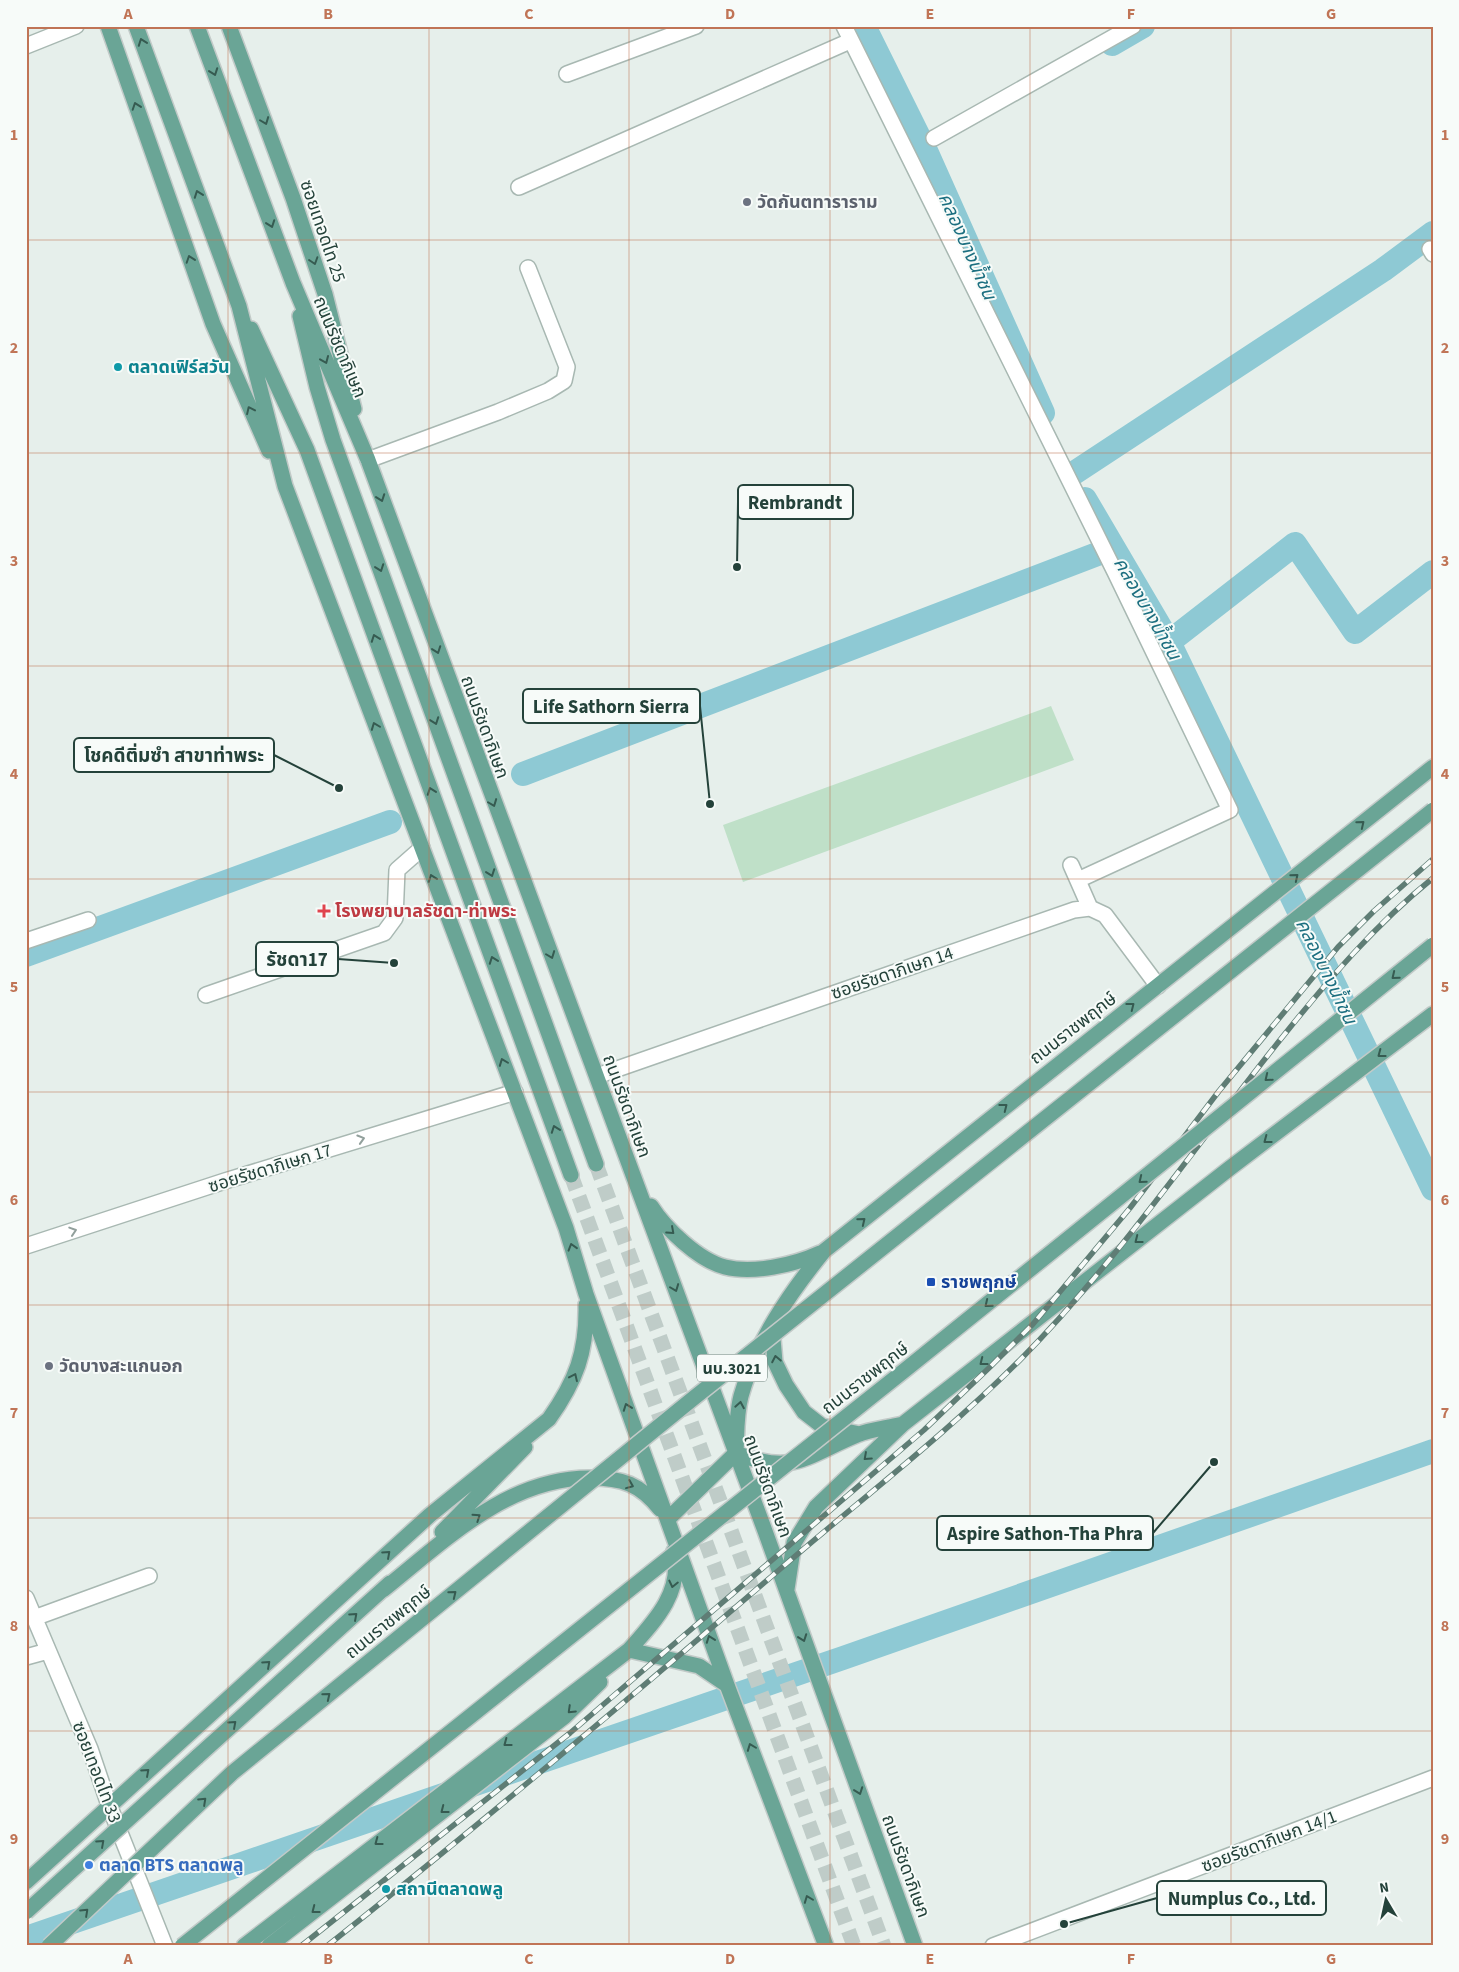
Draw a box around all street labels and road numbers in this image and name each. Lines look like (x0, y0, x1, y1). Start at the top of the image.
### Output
street label: ซอยเทอดไท 25 (293, 177, 352, 286)
street label: ถนนรัชดาภิเษก (307, 292, 372, 402)
street label: ถนนรัชดาภิเษก (454, 672, 515, 782)
street label: ซอยรัชดาภิเษก 14 (828, 941, 957, 1006)
street label: ถนนราชพฤกษ์ (1024, 986, 1122, 1070)
street label: ถนนรัชดาภิเษก (596, 1051, 657, 1161)
street label: ซอยรัชดาภิเษก 17 (205, 1138, 335, 1199)
street label: ถนนราชพฤกษ์ (816, 1336, 914, 1420)
road number: นบ.3021 (697, 1355, 767, 1382)
street label: ถนนรัชดาภิเษก (737, 1431, 798, 1541)
street label: ถนนราชพฤกษ์ (340, 1580, 437, 1665)
street label: ซอยเทอดไท 33 (66, 1718, 127, 1826)
street label: ซอยรัชดาภิเษก 14/1 (1198, 1804, 1340, 1879)
street label: ถนนรัชดาภิเษก (875, 1811, 936, 1921)

